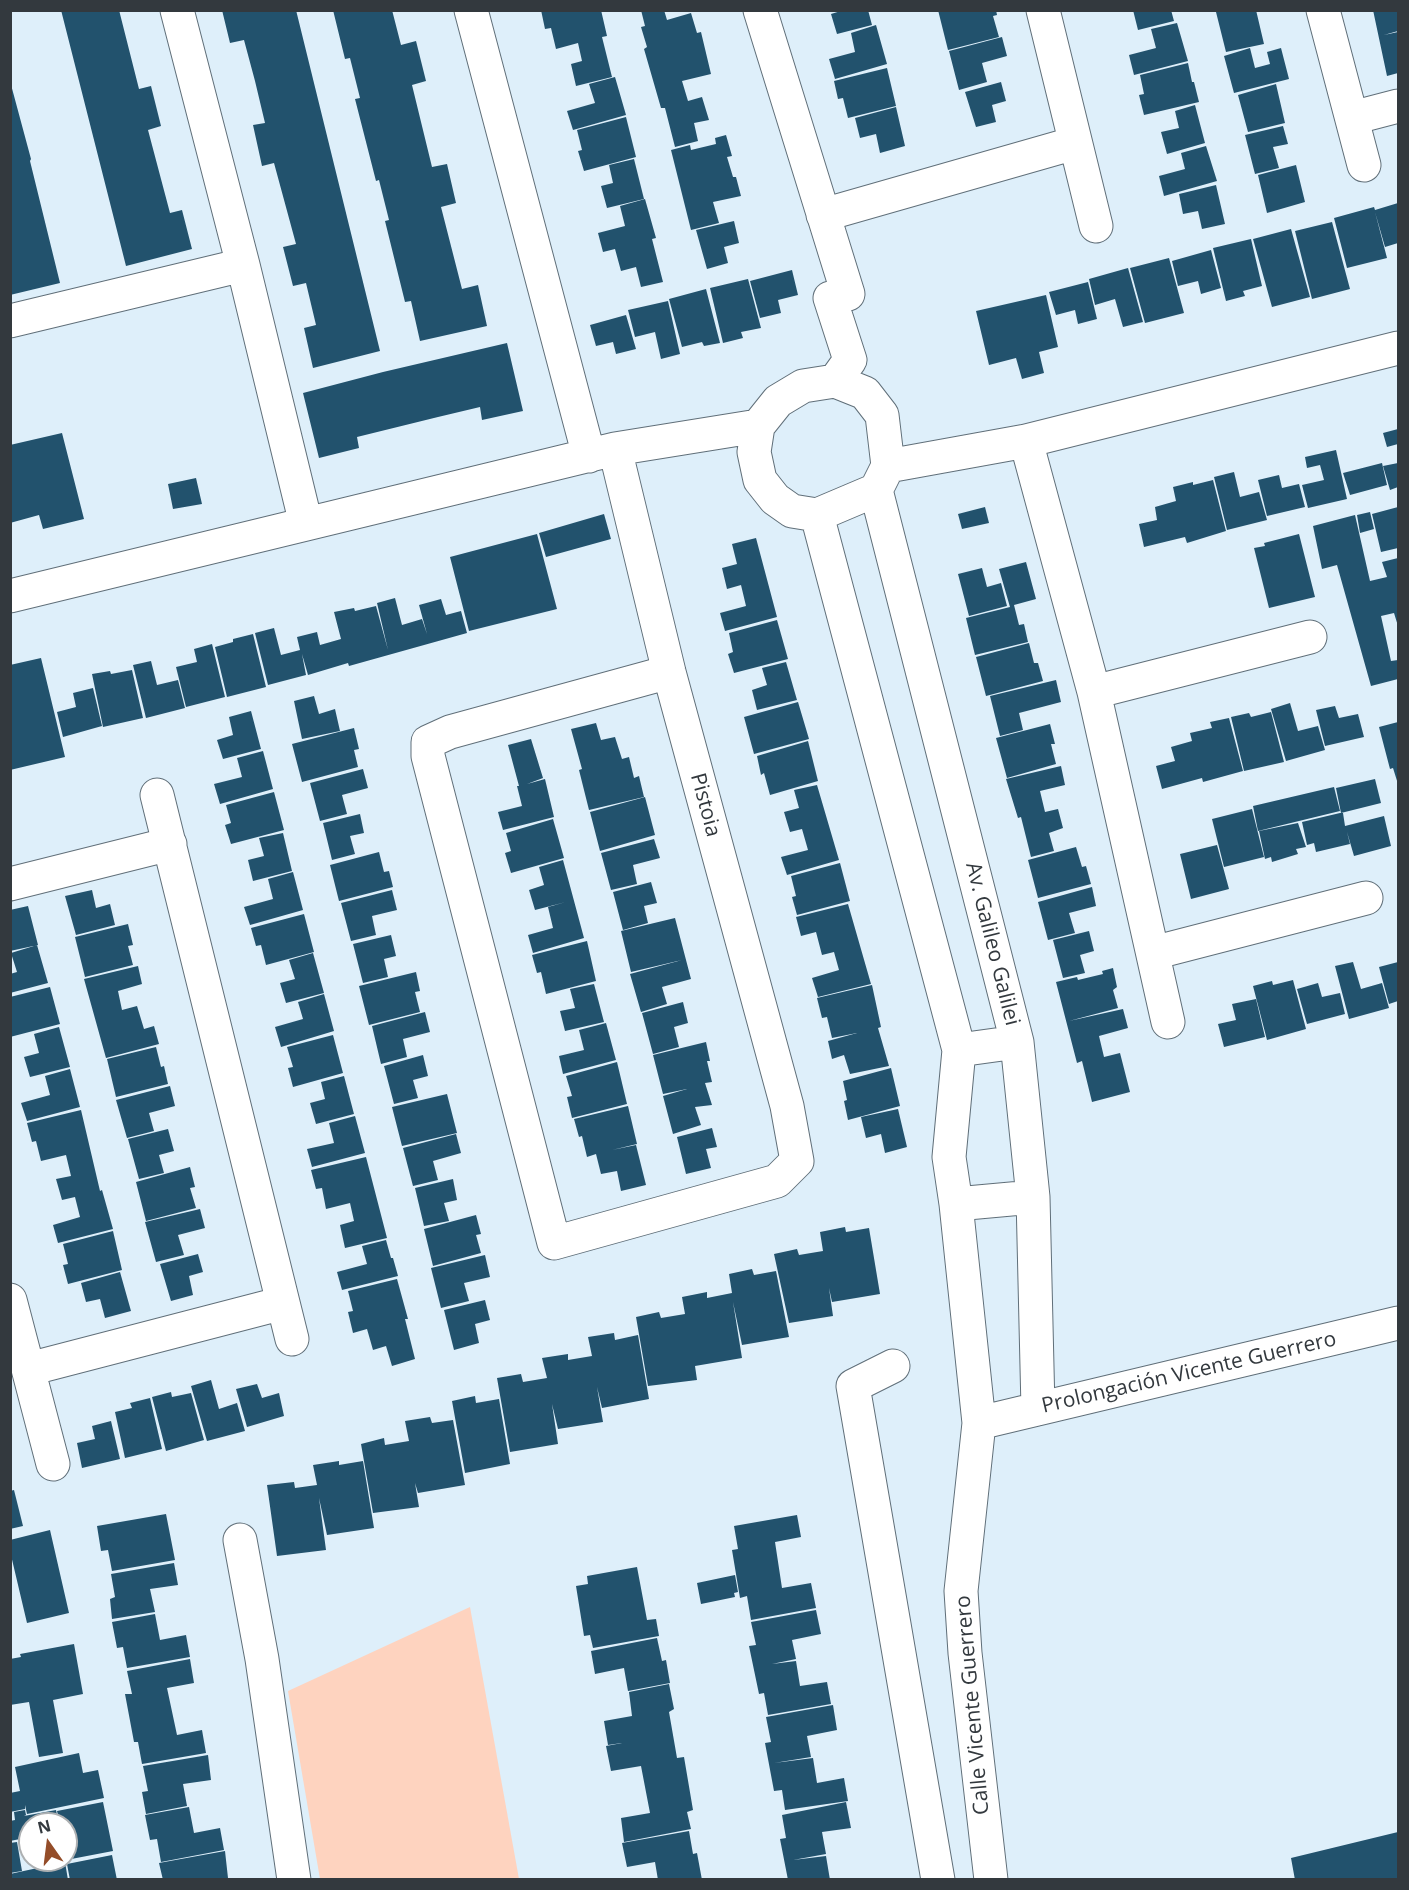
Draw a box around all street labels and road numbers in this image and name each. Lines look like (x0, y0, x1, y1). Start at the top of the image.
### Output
street label: Pistoia (684, 770, 726, 840)
street label: Av. Galileo Galilei (960, 860, 1024, 1028)
street label: Prolongación Vicente Guerrero (1039, 1327, 1339, 1419)
street label: Calle Vicente Guerrero (951, 1594, 995, 1816)

